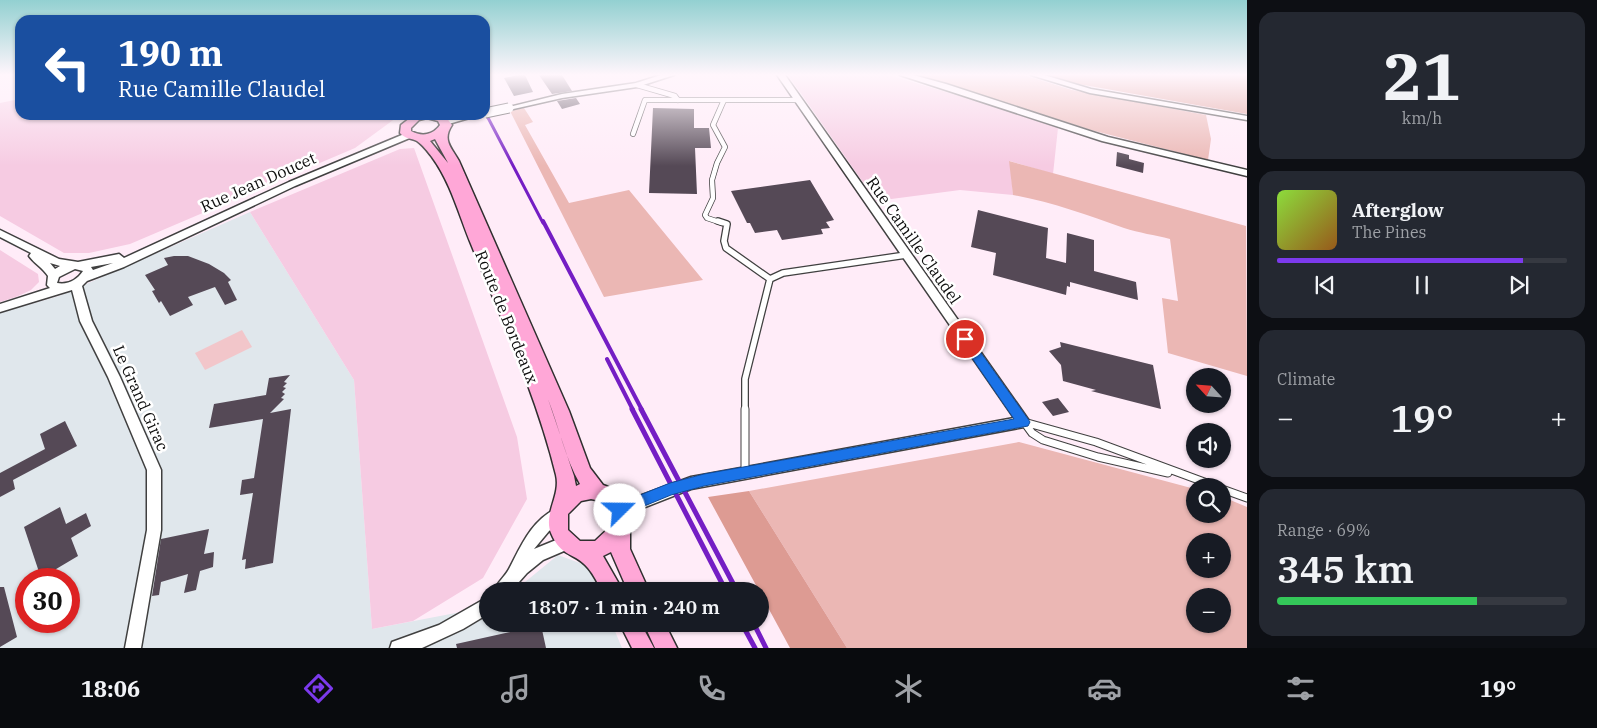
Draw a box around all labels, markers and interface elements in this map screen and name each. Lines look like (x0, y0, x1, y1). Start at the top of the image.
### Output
text: 190 m (118, 30, 223, 76)
text: 21 (1383, 33, 1461, 118)
icon: left (35, 35, 100, 100)
text: Rue Camille Claudel (118, 74, 325, 103)
text: km/h (1402, 108, 1442, 128)
street label: Rue Jean Doucet (197, 148, 319, 216)
street label: Rue Camille Claudel (863, 172, 966, 308)
text: Afterglow (1352, 198, 1444, 222)
text: The Pines (1352, 222, 1426, 242)
street label: Route de Bordeaux (471, 247, 543, 387)
icon: previous (1311, 271, 1339, 299)
icon: pause (1408, 271, 1436, 299)
icon: next (1505, 271, 1533, 299)
pin (944, 318, 986, 360)
icon: arrive (951, 325, 979, 353)
street label: Le Grand Girac (109, 342, 173, 454)
north arrow (1186, 368, 1231, 412)
map controls (1186, 368, 1231, 633)
text: Climate (1277, 369, 1335, 389)
text: 19° (1390, 393, 1454, 442)
text: − (1277, 399, 1294, 436)
text: + (1550, 399, 1567, 436)
button: sound (1186, 423, 1231, 468)
button: search (1186, 478, 1231, 523)
position arrow (593, 483, 645, 535)
text: Range · 69% (1277, 520, 1370, 540)
button: + (1186, 533, 1231, 578)
text: 345 km (1277, 544, 1414, 593)
speed limit sign: 30 (15, 568, 80, 633)
button: − (1186, 588, 1231, 633)
text: 18:07 · 1 min · 240 m (528, 595, 720, 619)
icon: directions (301, 671, 336, 706)
icon: music (498, 671, 533, 706)
icon: phone (694, 671, 729, 706)
icon: climate (891, 671, 926, 706)
icon: car (1087, 671, 1122, 706)
icon: filters (1283, 671, 1318, 706)
text: 18:06 (81, 674, 140, 703)
text: 19° (1480, 674, 1516, 703)

